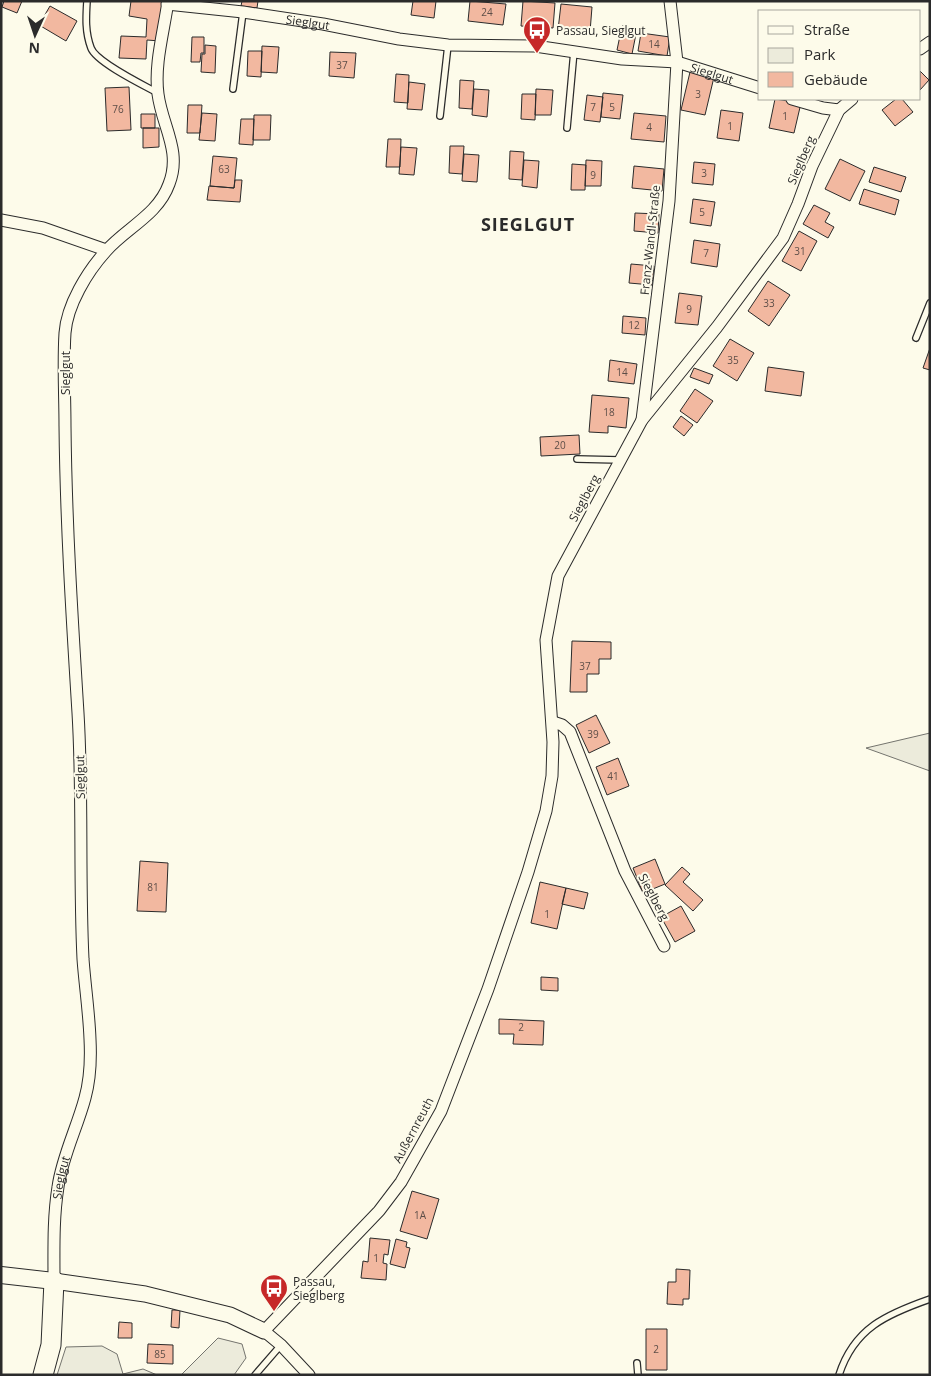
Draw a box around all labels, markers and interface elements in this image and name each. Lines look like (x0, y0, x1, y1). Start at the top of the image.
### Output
house number: 24 (481, 5, 493, 19)
north arrow (10, 10, 60, 60)
street label: Sieglgut (285, 10, 331, 34)
legend (758, 10, 921, 100)
bus stop icon: Passau, Sieglgut (522, 15, 552, 54)
text: Straße (804, 19, 850, 39)
place label: Passau, Sieglgut (556, 22, 646, 39)
house number: 14 (648, 37, 660, 51)
text: N (28, 39, 40, 58)
text: Park (804, 44, 835, 64)
house number: 37 (336, 58, 348, 72)
street label: Sieglgut (689, 58, 736, 88)
text: Gebäude (804, 69, 868, 89)
house number: 3 (695, 87, 701, 101)
house number: 7 (590, 100, 596, 114)
house number: 5 (609, 100, 615, 114)
house number: 76 (112, 102, 124, 116)
house number: 1 (782, 109, 788, 123)
house number: 1 (727, 119, 733, 133)
house number: 4 (646, 120, 652, 134)
street label: Sieglberg (783, 133, 819, 187)
house number: 63 (218, 162, 230, 176)
house number: 3 (701, 166, 707, 180)
house number: 9 (590, 168, 596, 182)
street label: Franz-Wandl-Straße (636, 184, 664, 296)
house number: 5 (699, 205, 705, 219)
district label: SIEGLGUT (481, 212, 575, 236)
house number: 31 (794, 244, 806, 258)
house number: 7 (703, 246, 709, 260)
house number: 33 (763, 296, 775, 310)
house number: 9 (686, 302, 692, 316)
house number: 12 (628, 318, 640, 332)
street label: Sieglgut (57, 351, 74, 395)
house number: 35 (727, 353, 739, 367)
house number: 14 (616, 365, 628, 379)
house number: 18 (603, 405, 615, 419)
house number: 20 (554, 438, 566, 452)
street label: Sieglberg (564, 471, 604, 525)
house number: 37 (579, 659, 591, 673)
house number: 39 (587, 727, 599, 741)
street label: Sieglgut (71, 755, 89, 799)
house number: 41 (607, 769, 619, 783)
street label: Sieglberg (634, 870, 674, 924)
house number: 81 (147, 880, 159, 894)
house number: 1 (544, 907, 550, 921)
house number: 2 (518, 1020, 524, 1034)
street label: Außernreuth (389, 1094, 437, 1166)
street label: Sieglgut (48, 1154, 73, 1200)
house number: 1A (414, 1208, 427, 1222)
house number: 1 (373, 1251, 379, 1265)
bus stop icon: Passau, Sieglberg (259, 1273, 289, 1312)
place label: Passau, Sieglberg (293, 1273, 345, 1304)
house number: 2 (653, 1342, 659, 1356)
house number: 85 (154, 1347, 166, 1361)

